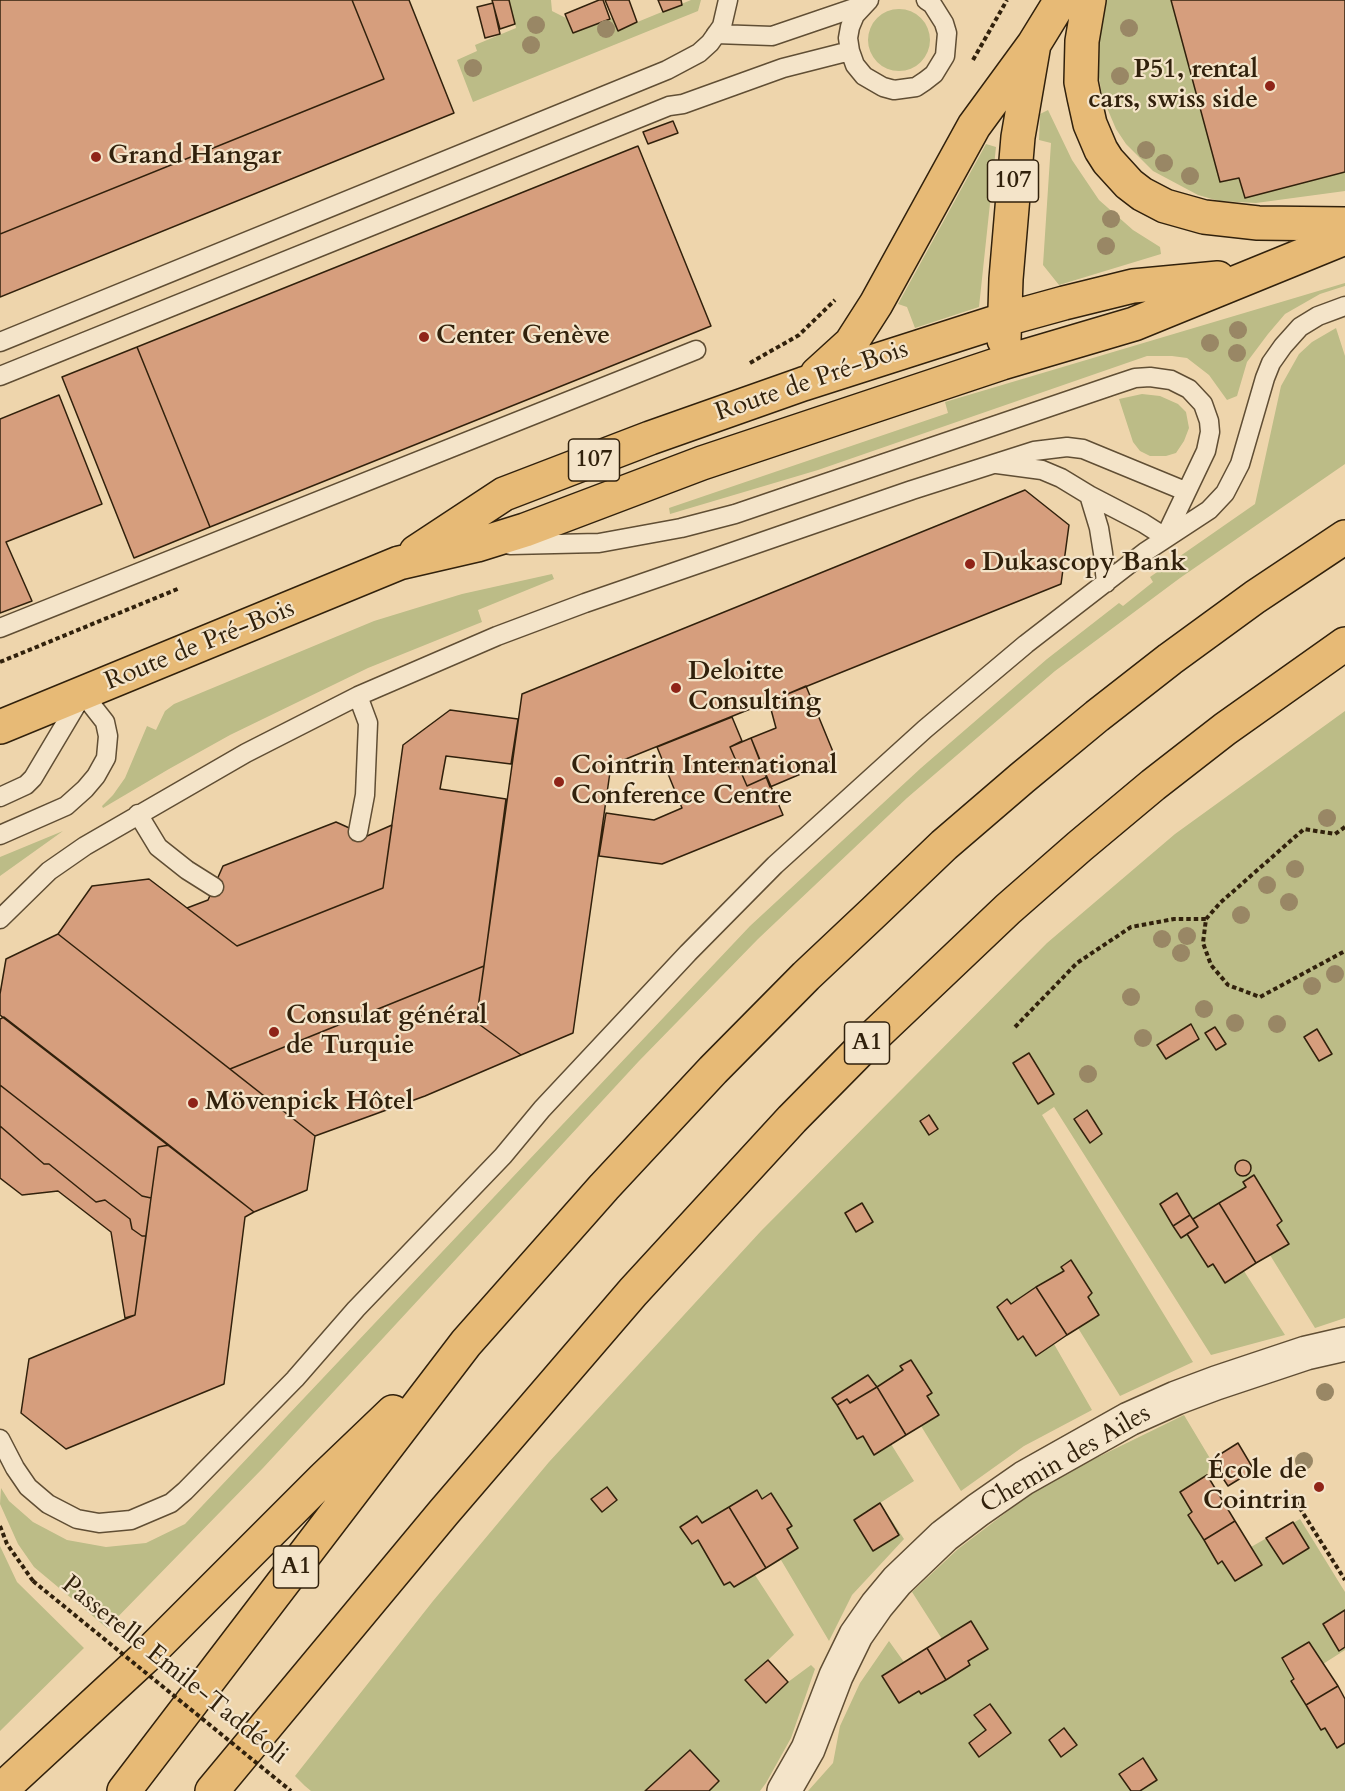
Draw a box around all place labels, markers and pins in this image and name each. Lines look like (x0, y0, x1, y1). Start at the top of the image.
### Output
place label: P51, rental cars, swiss side (1088, 55, 1258, 116)
marker: P51, rental cars, swiss side (1263, 79, 1277, 93)
place label: Grand Hangar (108, 141, 281, 173)
marker: Grand Hangar (89, 150, 103, 164)
place label: Center Genève (436, 321, 610, 353)
marker: Center Genève (417, 330, 431, 344)
place label: Dukascopy Bank (982, 548, 1186, 580)
marker: Dukascopy Bank (963, 557, 977, 571)
place label: Deloitte Consulting (688, 657, 821, 718)
marker: Deloitte Consulting (669, 681, 683, 695)
place label: Cointrin International Conference Centre (571, 751, 837, 812)
marker: Cointrin International Conference Centre (552, 775, 566, 789)
place label: Consulat général de Turquie (286, 1001, 487, 1062)
marker: Consulat général de Turquie (267, 1025, 281, 1039)
place label: Mövenpick Hôtel (205, 1087, 413, 1119)
marker: Mövenpick Hôtel (186, 1096, 200, 1110)
place label: École de Cointrin (1203, 1456, 1307, 1518)
marker: École de Cointrin (1312, 1480, 1326, 1494)

